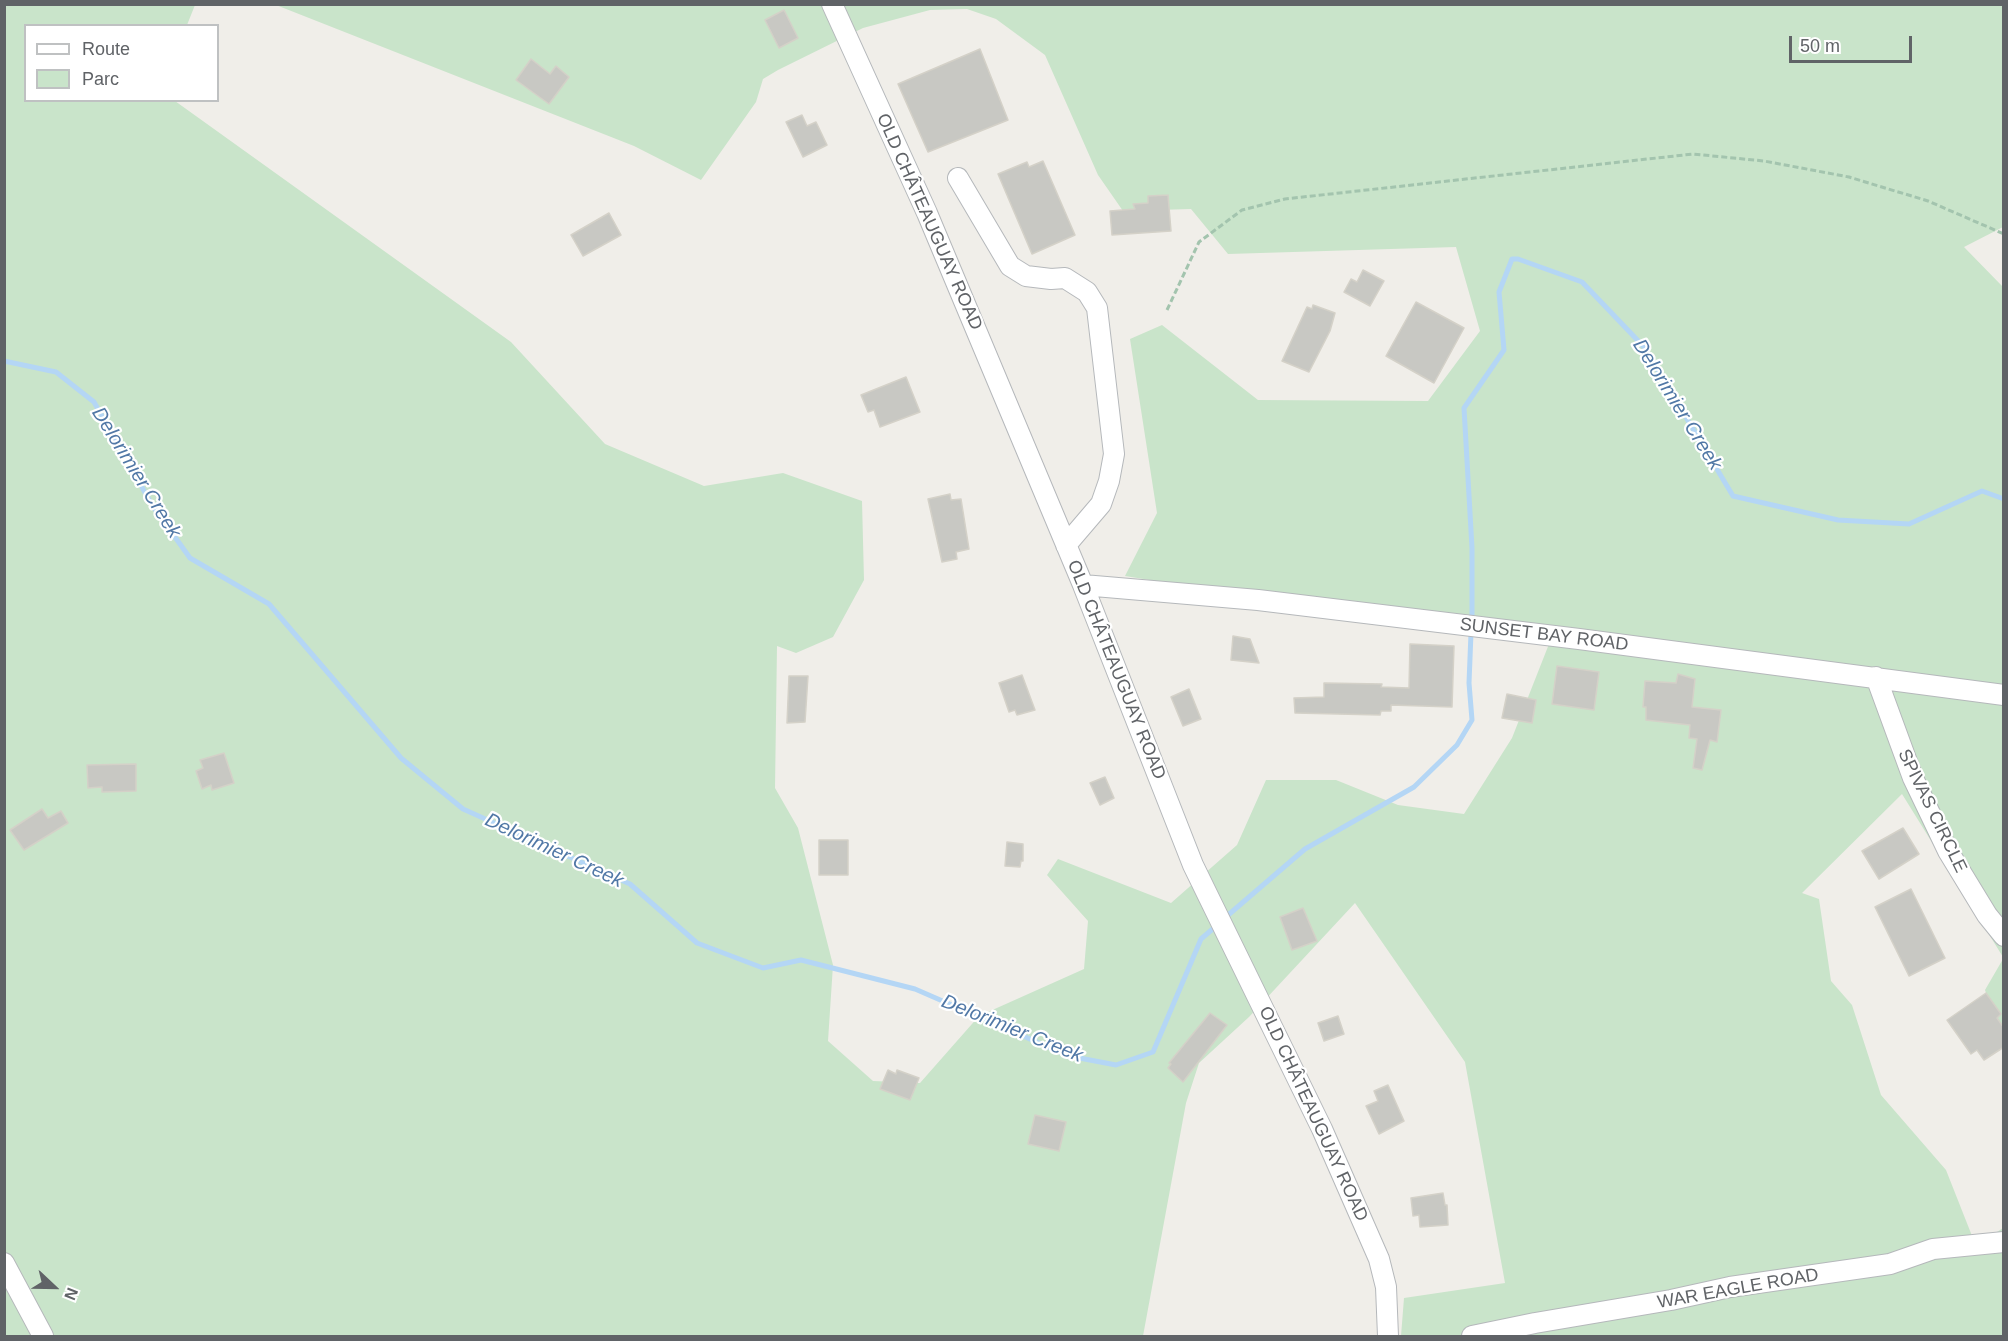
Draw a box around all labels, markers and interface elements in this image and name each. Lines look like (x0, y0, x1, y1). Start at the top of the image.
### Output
legend (24, 24, 219, 102)
scale bar (1792, 24, 1915, 62)
text: 50 m (1800, 36, 1840, 56)
text: Route (82, 39, 130, 59)
text: Parc (82, 69, 119, 89)
street label: OLD CHÂTEAUGUAY ROAD (871, 110, 987, 334)
water label: Delorimier Creek (1627, 335, 1727, 475)
water label: Delorimier Creek (86, 403, 186, 543)
street label: OLD CHÂTEAUGUAY ROAD (1062, 557, 1170, 783)
street label: SUNSET BAY ROAD (1458, 614, 1630, 656)
street label: SPIVAS CIRCLE (1893, 746, 1971, 876)
water label: Delorimier Creek (481, 808, 627, 894)
water label: Delorimier Creek (938, 990, 1086, 1068)
street label: OLD CHÂTEAUGUAY ROAD (1254, 1003, 1372, 1225)
north arrow (24, 1257, 84, 1317)
street label: WAR EAGLE ROAD (1656, 1264, 1820, 1314)
text: N (61, 1285, 81, 1302)

